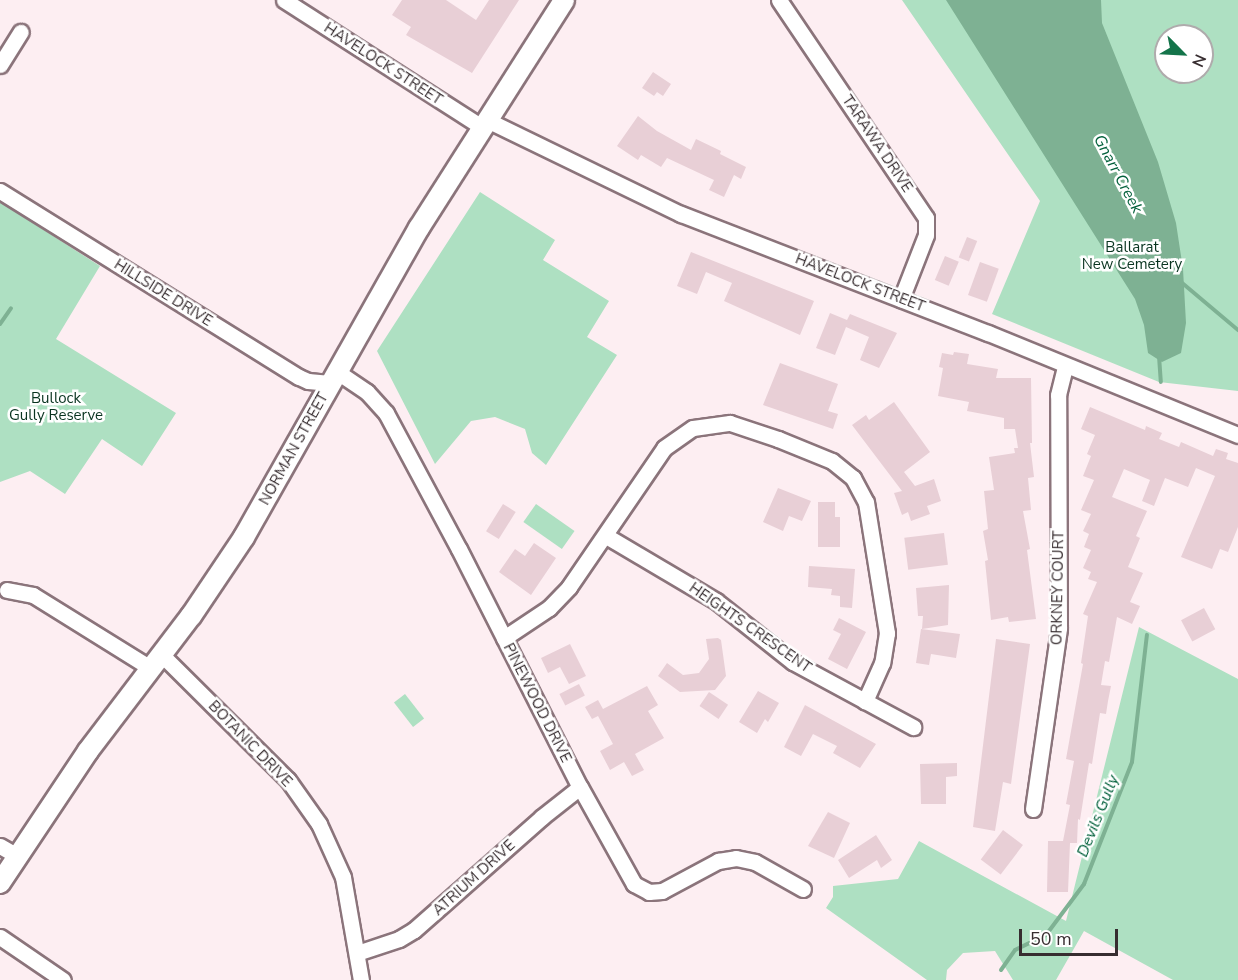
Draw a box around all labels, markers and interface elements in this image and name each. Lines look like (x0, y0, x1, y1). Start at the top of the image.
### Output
street label: HAVELOCK STREET (320, 19, 446, 109)
north arrow (1154, 24, 1214, 84)
text: N (1186, 51, 1211, 70)
street label: TARAWA DRIVE (838, 92, 916, 196)
water label: Gnarr Creek (1089, 131, 1147, 217)
park label: Ballarat New Cemetery (1082, 238, 1182, 273)
street label: HAVELOCK STREET (793, 250, 927, 316)
street label: HILLSIDE DRIVE (111, 256, 215, 330)
park label: Bullock Gully Reserve (9, 389, 103, 424)
street label: NORMAN STREET (256, 390, 332, 508)
street label: ORKNEY COURT (1048, 531, 1068, 645)
street label: HEIGHTS CRESCENT (685, 579, 815, 677)
street label: PINEWOOD DRIVE (499, 640, 575, 766)
street label: BOTANIC DRIVE (204, 697, 296, 791)
water label: Devils Gully (1073, 772, 1123, 860)
street label: ATRIUM DRIVE (429, 836, 519, 920)
scale bar (1022, 917, 1121, 955)
text: 50 m (1030, 927, 1072, 951)

